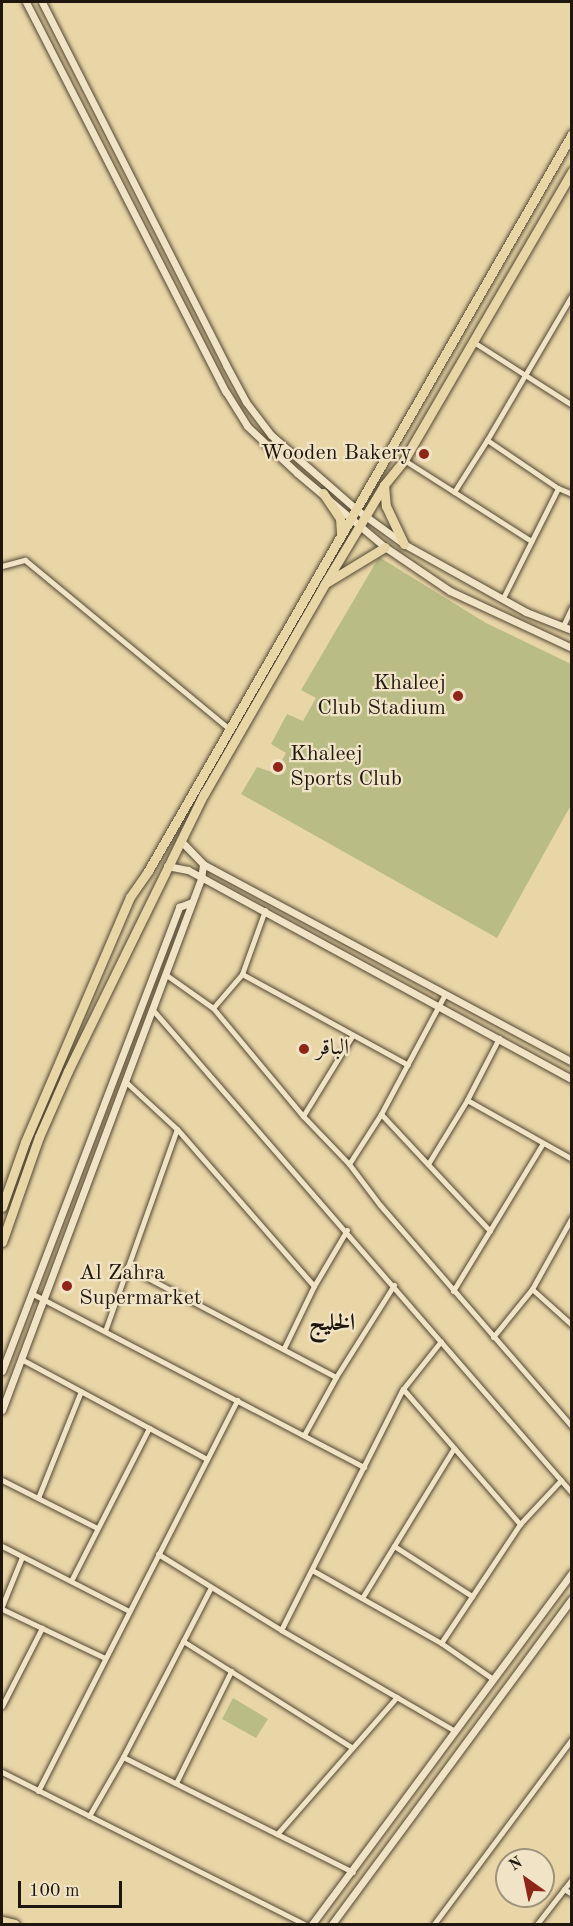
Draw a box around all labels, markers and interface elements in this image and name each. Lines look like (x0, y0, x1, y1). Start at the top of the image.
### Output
place label: Wooden Bakery (261, 441, 412, 467)
marker: Wooden Bakery (417, 447, 431, 461)
place label: Khaleej Club Stadium (317, 670, 446, 722)
marker: Khaleej Club Stadium (451, 689, 465, 703)
place label: Khaleej Sports Club (290, 741, 402, 792)
marker: Khaleej Sports Club (271, 760, 285, 774)
place label: الباقر (316, 1036, 349, 1062)
marker: الباقر (297, 1042, 311, 1056)
place label: Al Zahra Supermarket (79, 1260, 202, 1312)
marker: Al Zahra Supermarket (60, 1279, 74, 1293)
district label: الخليج (309, 1311, 355, 1339)
north arrow (495, 1848, 555, 1908)
text: N (507, 1855, 526, 1875)
scale bar (21, 1869, 124, 1907)
text: 100 m (29, 1882, 80, 1900)

